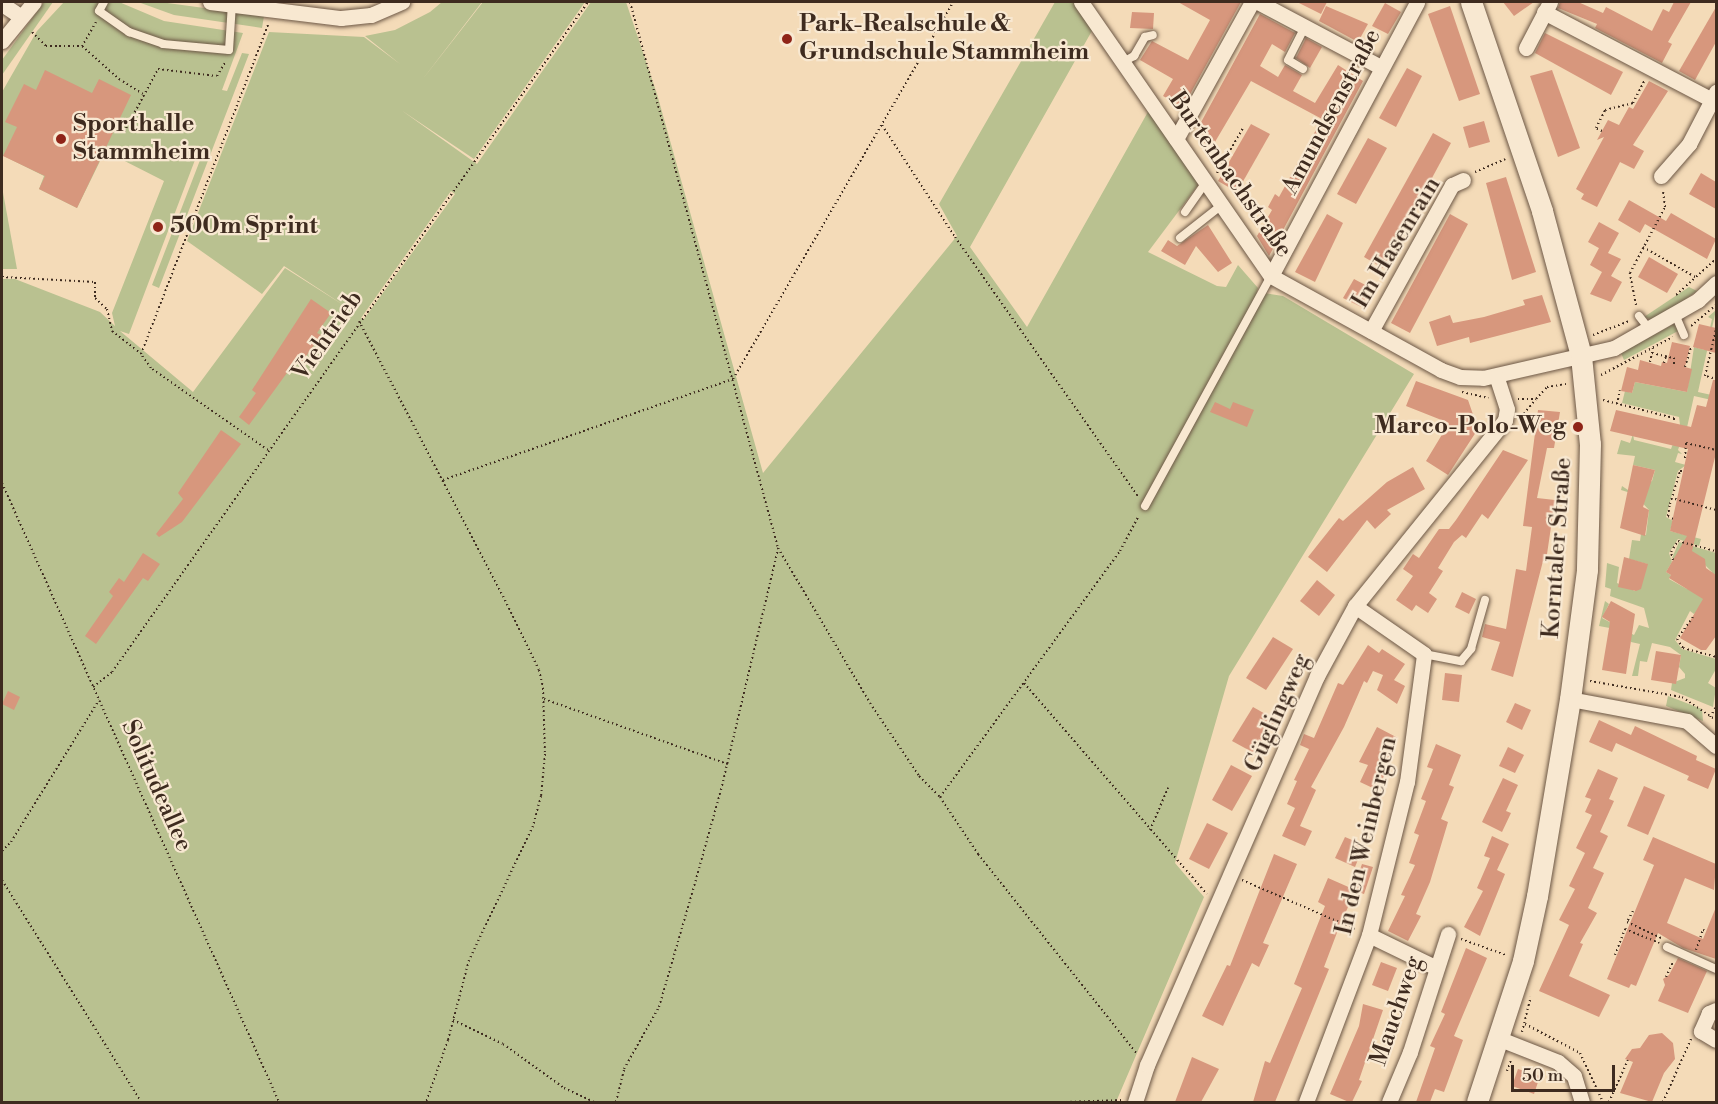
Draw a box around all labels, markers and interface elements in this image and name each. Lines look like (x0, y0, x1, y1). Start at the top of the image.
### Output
place label: Park-Realschule & Grundschule Stammheim (799, 11, 1089, 67)
street label: Amundsenstraße (1276, 24, 1388, 200)
marker: Park-Realschule & Grundschule Stammheim (780, 32, 794, 46)
street label: Burtenbachstraße (1162, 87, 1298, 263)
place label: Sporthalle Stammheim (73, 111, 210, 167)
marker: Sporthalle Stammheim (54, 132, 68, 146)
street label: Im Hasenrain (1347, 172, 1447, 314)
place label: 500m Sprint (170, 213, 318, 241)
marker: 500m Sprint (151, 220, 165, 234)
street label: Viehtrieb (287, 285, 369, 387)
place label: Marco-Polo-Weg (1374, 413, 1566, 441)
marker: Marco-Polo-Weg (1571, 420, 1585, 434)
street label: Korntaler Straße (1537, 456, 1579, 640)
street label: Güglingweg (1239, 649, 1317, 777)
street label: Solitudeallee (114, 716, 198, 856)
street label: In den Weinbergen (1330, 734, 1404, 938)
street label: Mauchweg (1365, 952, 1429, 1070)
scale bar (1514, 1053, 1618, 1091)
text: 50 m (1522, 1064, 1563, 1087)

